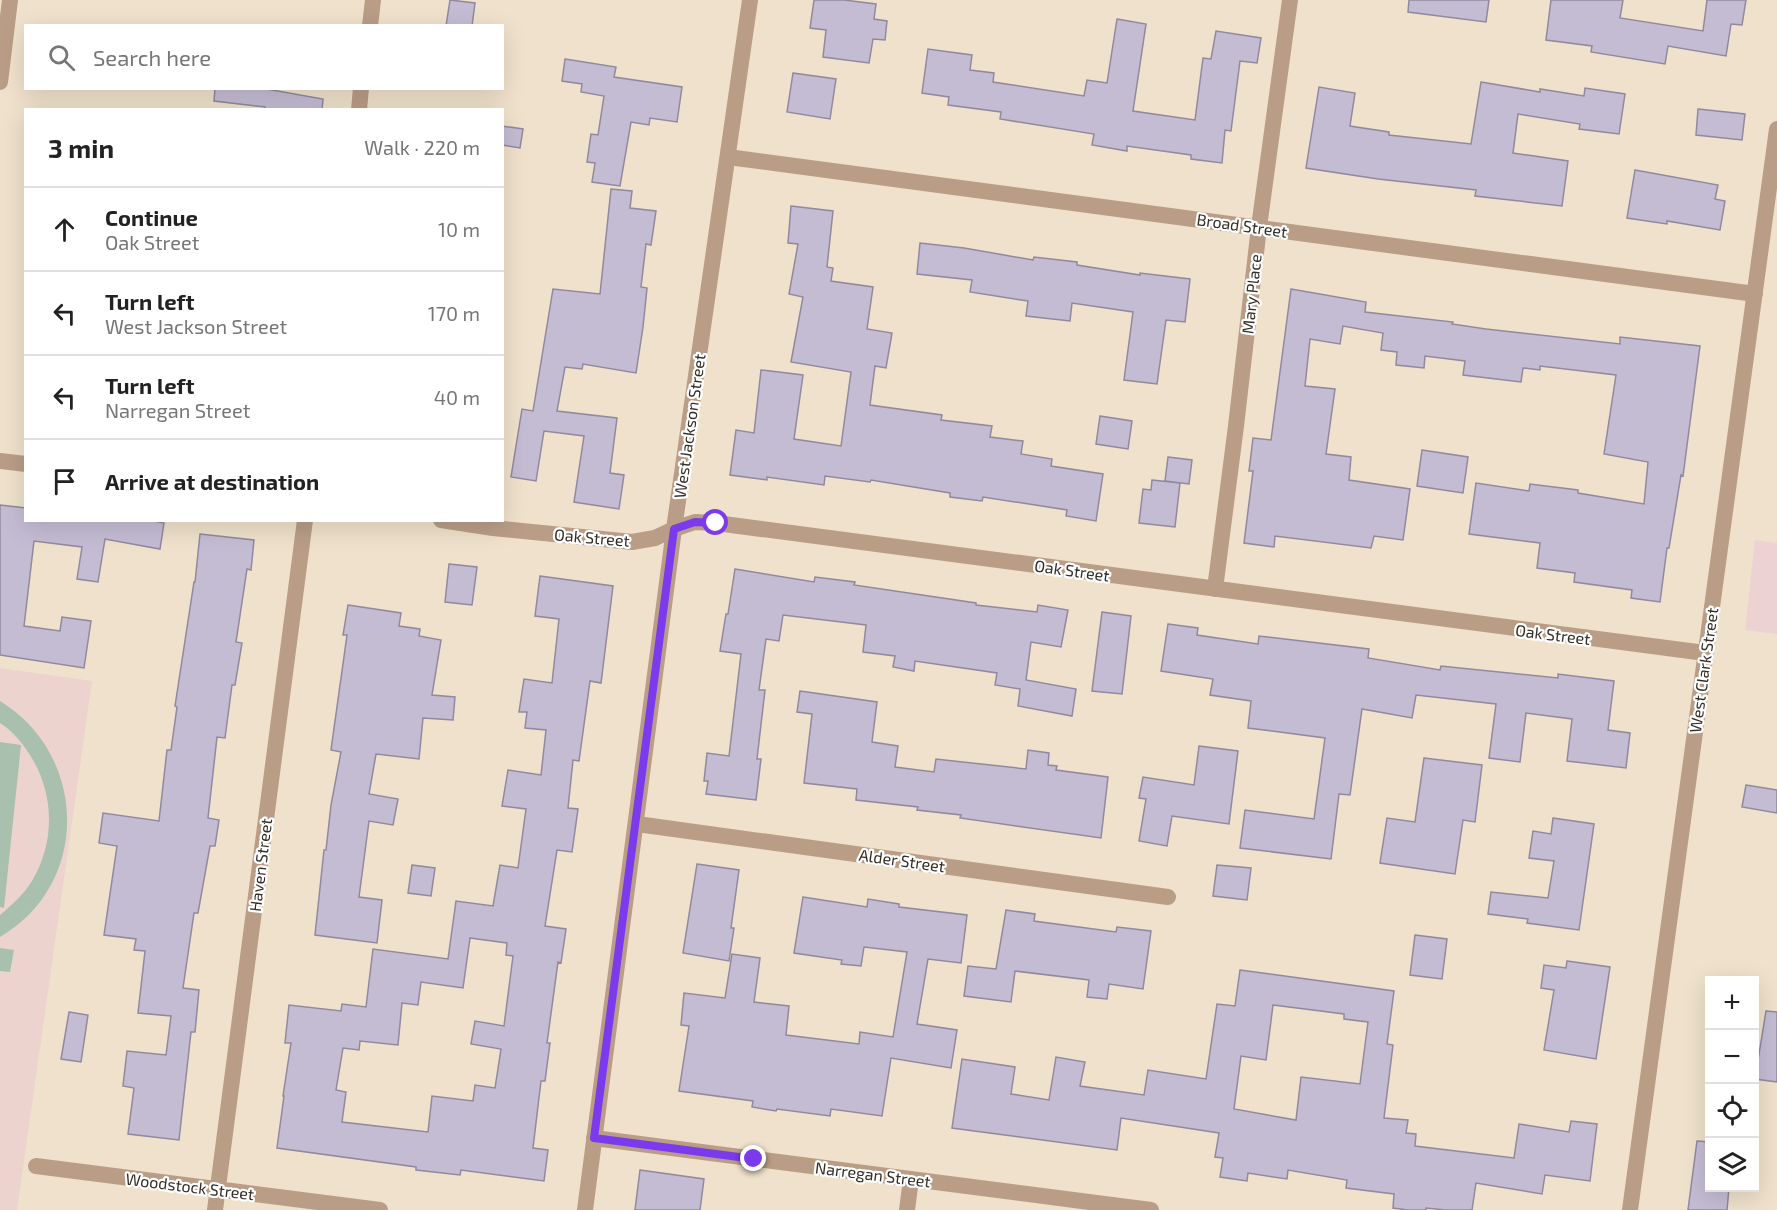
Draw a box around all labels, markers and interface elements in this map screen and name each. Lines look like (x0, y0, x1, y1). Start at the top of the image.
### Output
search box (24, 24, 504, 90)
icon: search (45, 41, 78, 74)
text: Search here (93, 44, 211, 70)
text: 3 min (48, 132, 114, 163)
text: Walk · 220 m (364, 135, 480, 159)
text: Continue (105, 204, 198, 230)
street label: Broad Street (1196, 209, 1288, 241)
icon: ahead (48, 213, 81, 246)
text: 10 m (438, 217, 480, 241)
text: Oak Street (105, 230, 199, 254)
street label: Mary Place (1237, 253, 1265, 335)
text: Turn left (105, 288, 194, 314)
icon: left (48, 297, 81, 330)
text: 170 m (428, 301, 480, 325)
text: West Jackson Street (105, 314, 287, 338)
street label: West Jackson Street (669, 353, 709, 499)
text: Turn left (105, 372, 194, 398)
icon: left (48, 381, 81, 414)
text: 40 m (434, 385, 480, 409)
text: Narregan Street (105, 398, 250, 422)
icon: arrive (48, 465, 81, 498)
text: Arrive at destination (105, 468, 319, 494)
route start (702, 509, 728, 535)
street label: Oak Street (554, 524, 630, 550)
street label: Oak Street (1033, 555, 1111, 585)
street label: West Clark Street (1685, 606, 1721, 734)
street label: Oak Street (1514, 620, 1592, 648)
street label: Haven Street (245, 817, 275, 913)
street label: Alder Street (858, 845, 946, 875)
map controls (1705, 976, 1759, 1192)
button: + (1705, 976, 1759, 1030)
button: − (1705, 1030, 1759, 1084)
button: locate (1705, 1084, 1759, 1138)
button: layers (1705, 1138, 1759, 1192)
route end (740, 1145, 766, 1171)
street label: Narregan Street (814, 1157, 932, 1191)
street label: Woodstock Street (125, 1169, 255, 1203)

